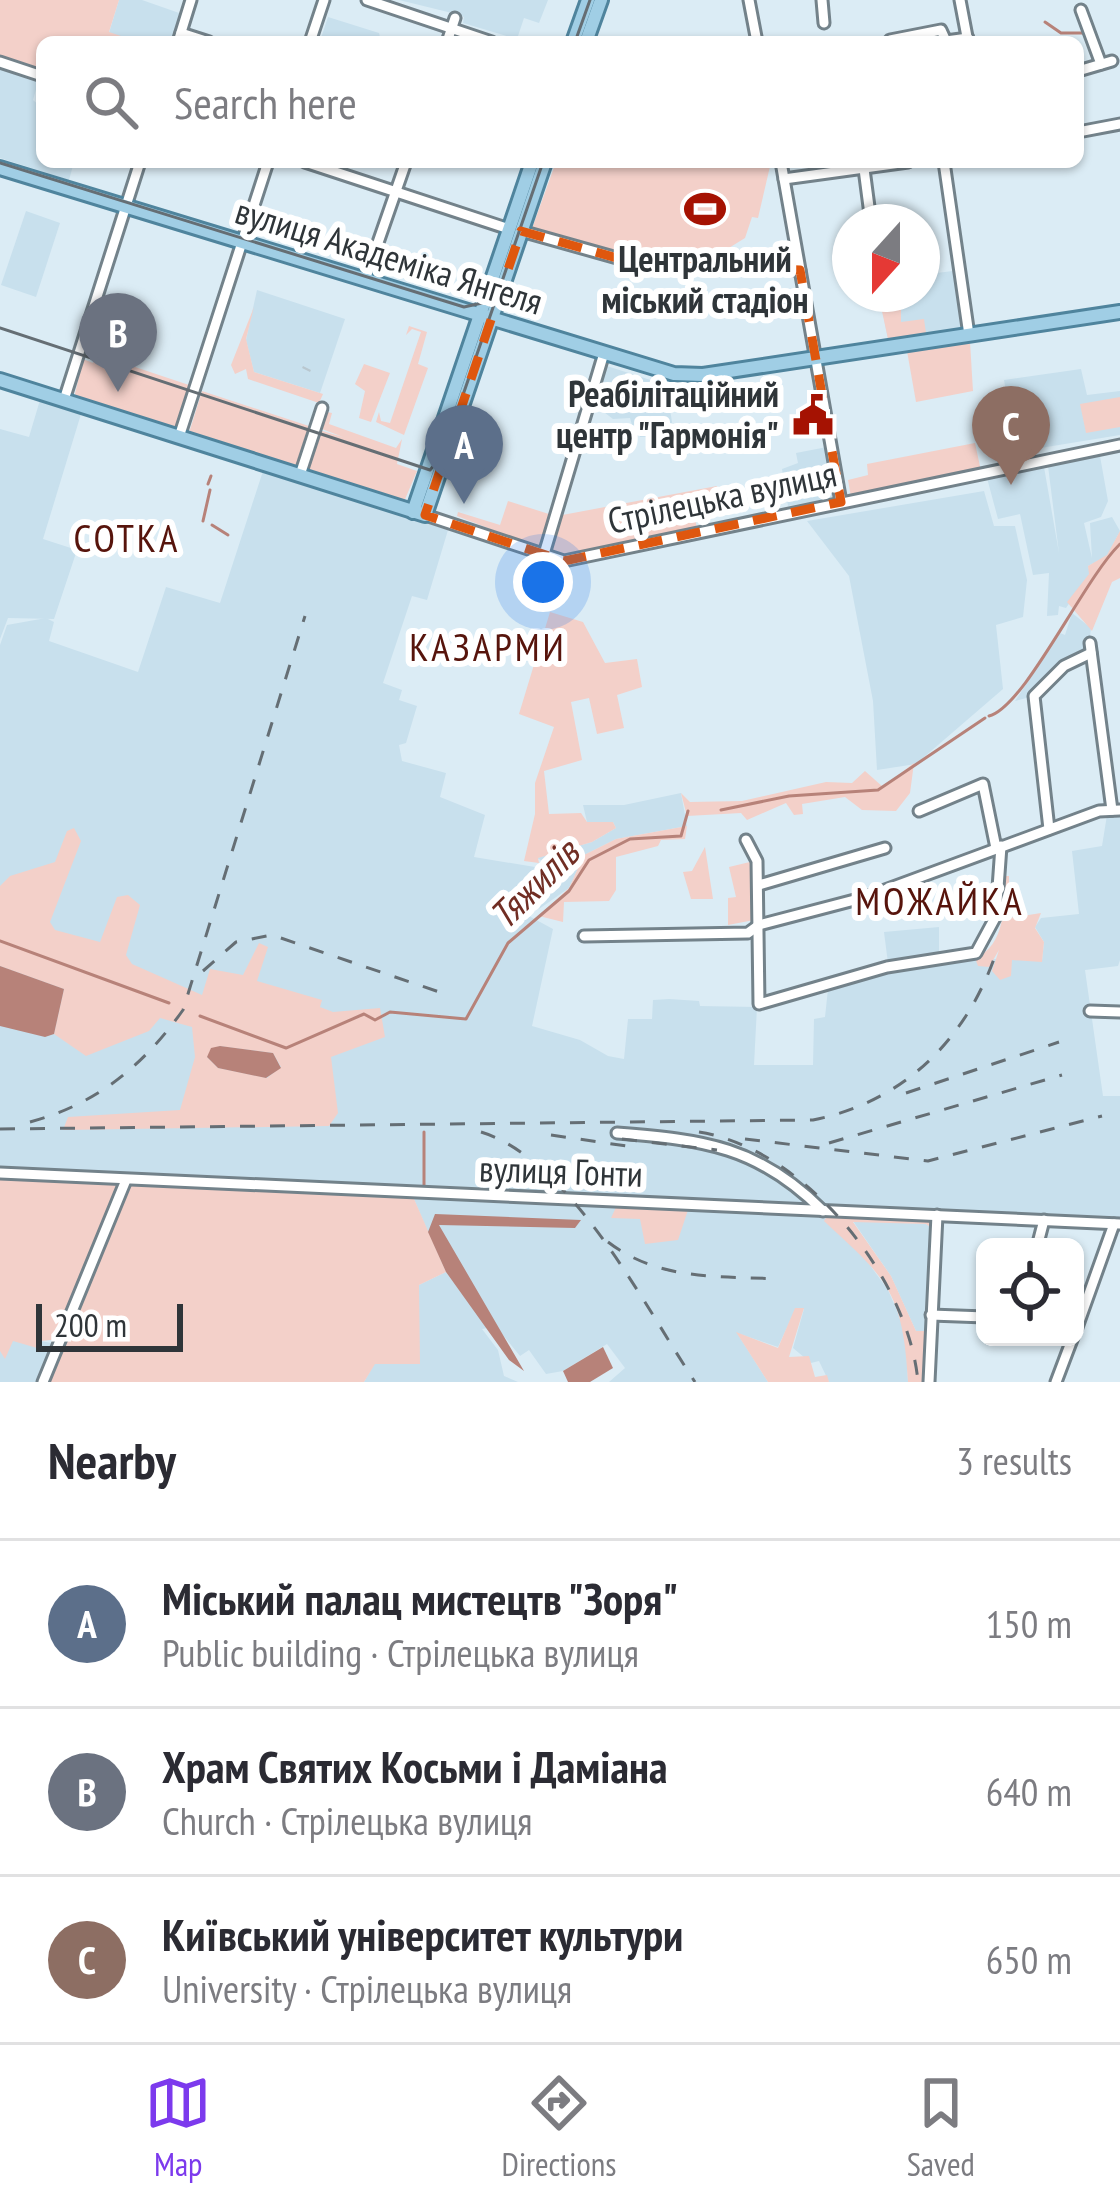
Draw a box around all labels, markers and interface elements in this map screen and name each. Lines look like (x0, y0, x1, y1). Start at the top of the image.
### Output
search box (36, 36, 1084, 168)
icon: search (78, 69, 144, 135)
text: Search here (174, 73, 357, 131)
street label: вулиця Академіка Янгеля (230, 186, 548, 325)
sports icon: Центральний міський стадіон (682, 186, 728, 232)
north arrow (832, 204, 940, 312)
place label: Центральний міський стадіон (601, 235, 809, 323)
pin: B (79, 293, 157, 392)
place label: Реабілітаційний центр "Гармонія" (556, 370, 779, 458)
pin: C (972, 386, 1050, 485)
public building icon: Реабілітаційний центр "Гармонія" (790, 392, 836, 438)
pin: A (425, 405, 503, 504)
street label: Стрілецька вулиця (603, 449, 840, 544)
district label: СОТКА (73, 512, 181, 563)
your location (513, 552, 573, 612)
district label: КАЗАРМИ (409, 621, 567, 672)
water label: Тяжилів (478, 825, 592, 940)
district label: МОЖАЙКА (855, 875, 1025, 926)
street label: вулиця Гонти (478, 1144, 644, 1197)
map controls (976, 1238, 1084, 1346)
button: locate (976, 1238, 1084, 1346)
scale bar (36, 1298, 183, 1351)
text: 200 m (54, 1303, 127, 1346)
text: Nearby (48, 1427, 176, 1493)
text: 3 results (956, 1435, 1072, 1486)
text: Міський палац мистецтв "Зоря" (162, 1569, 678, 1627)
text: A (77, 1598, 97, 1649)
text: 150 m (986, 1598, 1072, 1649)
text: Public building · Стрілецька вулиця (162, 1627, 639, 1678)
text: Храм Святих Косьми і Даміана (162, 1737, 668, 1795)
text: B (77, 1766, 97, 1817)
text: 640 m (986, 1766, 1072, 1817)
text: Church · Стрілецька вулиця (162, 1795, 532, 1846)
text: Київський університет культури (162, 1905, 683, 1963)
text: C (78, 1934, 96, 1985)
text: 650 m (986, 1934, 1072, 1985)
text: University · Стрілецька вулиця (162, 1963, 572, 2014)
tab: Map (145, 2070, 211, 2185)
tab: Directions (502, 2070, 616, 2185)
tab: Saved (907, 2070, 975, 2185)

